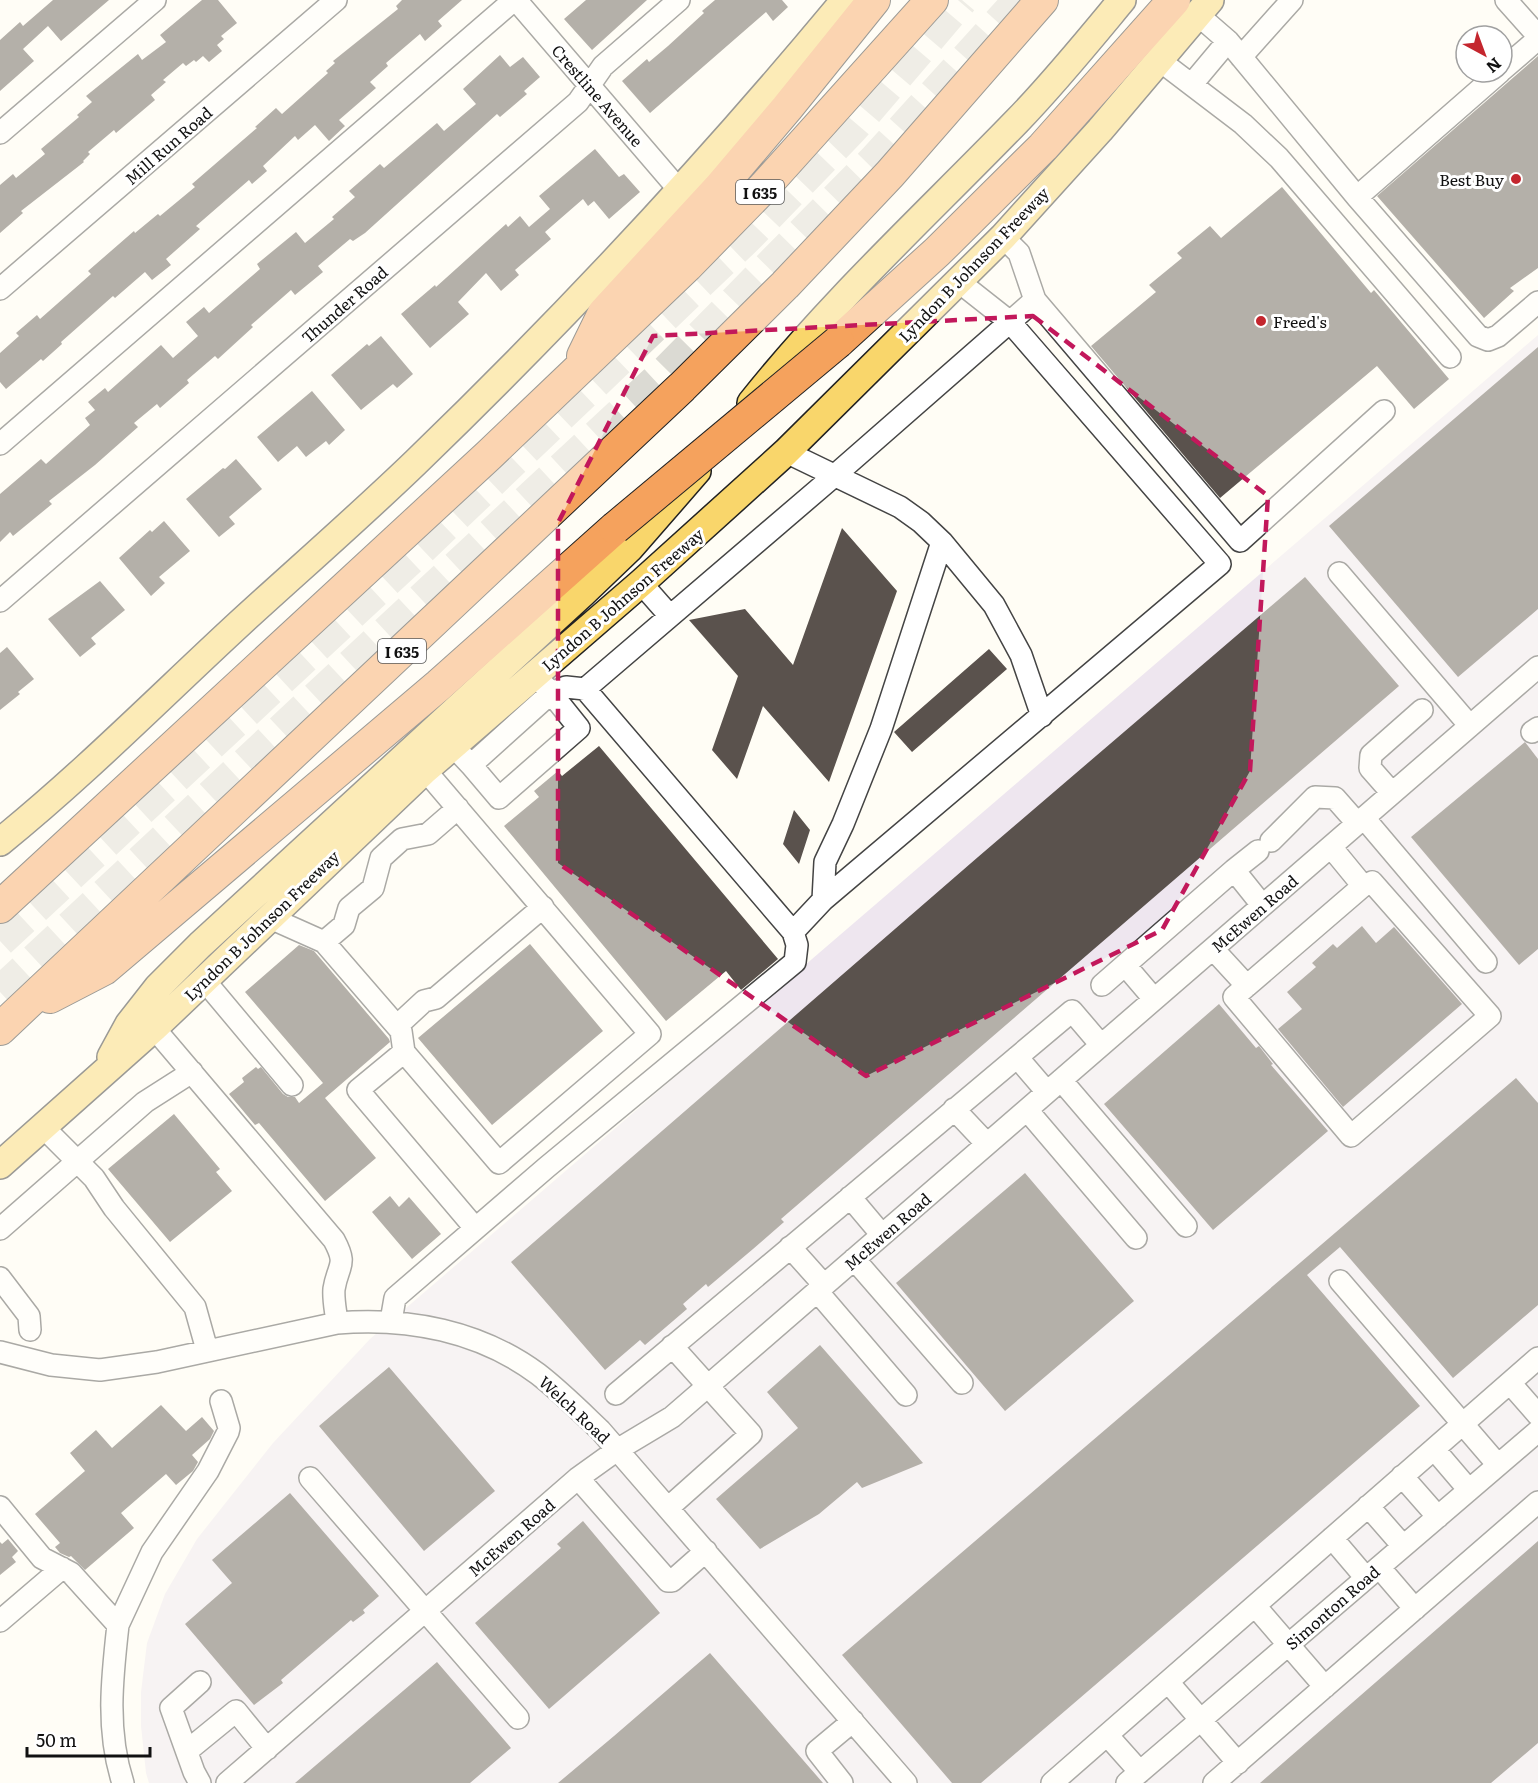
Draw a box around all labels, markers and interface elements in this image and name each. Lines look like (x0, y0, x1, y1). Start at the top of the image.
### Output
north arrow (1454, 24, 1514, 84)
street label: Crestline Avenue (547, 38, 649, 152)
text: N (1482, 53, 1507, 80)
street label: Mill Run Road (119, 100, 217, 190)
place label: Best Buy (1439, 167, 1505, 191)
marker: Best Buy (1509, 172, 1523, 186)
road number: I 635 (736, 180, 784, 204)
street label: Lyndon B Johnson Freeway (892, 180, 1054, 347)
street label: Thunder Road (296, 260, 393, 348)
place label: Freed's (1273, 309, 1327, 333)
marker: Freed's (1254, 314, 1268, 328)
street label: Lyndon B Johnson Freeway (536, 521, 709, 676)
road number: I 635 (378, 639, 426, 663)
street label: Lyndon B Johnson Freeway (178, 844, 345, 1006)
street label: McEwen Road (1205, 868, 1303, 957)
street label: McEwen Road (838, 1186, 936, 1275)
street label: Welch Road (534, 1370, 616, 1449)
street label: McEwen Road (462, 1492, 560, 1581)
street label: Simonton Road (1280, 1559, 1385, 1655)
scale bar (27, 1720, 150, 1758)
text: 50 m (36, 1726, 77, 1753)

